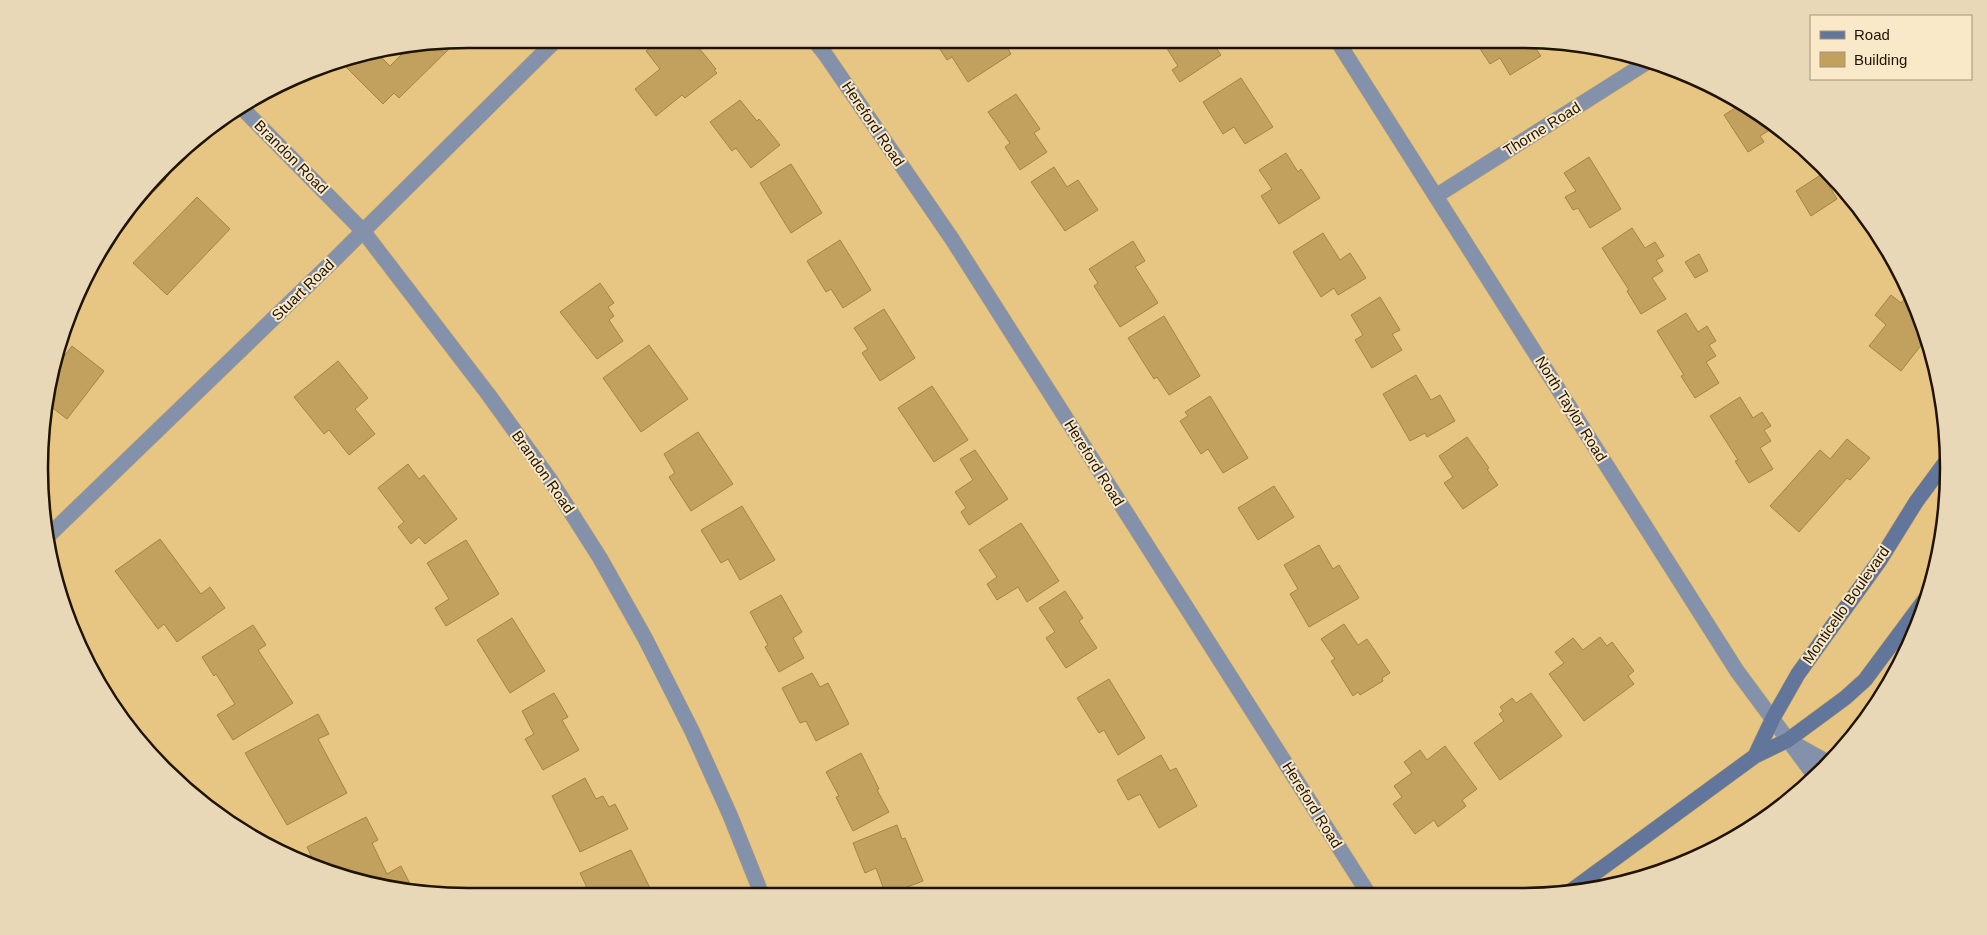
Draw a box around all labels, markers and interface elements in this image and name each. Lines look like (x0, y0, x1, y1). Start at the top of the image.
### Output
legend (1810, 15, 1972, 80)
text: Road (1854, 26, 1890, 43)
text: Building (1854, 51, 1907, 68)
street label: Hereford Road (839, 78, 908, 169)
street label: Thorne Road (1500, 98, 1583, 159)
street label: Brandon Road (251, 116, 332, 197)
street label: Stuart Road (268, 256, 337, 324)
street label: North Taylor Road (1532, 353, 1611, 464)
street label: Hereford Road (1061, 417, 1128, 509)
street label: Brandon Road (509, 427, 578, 516)
street label: Monticello Boulevard (1799, 543, 1892, 667)
street label: Hereford Road (1279, 759, 1346, 851)

